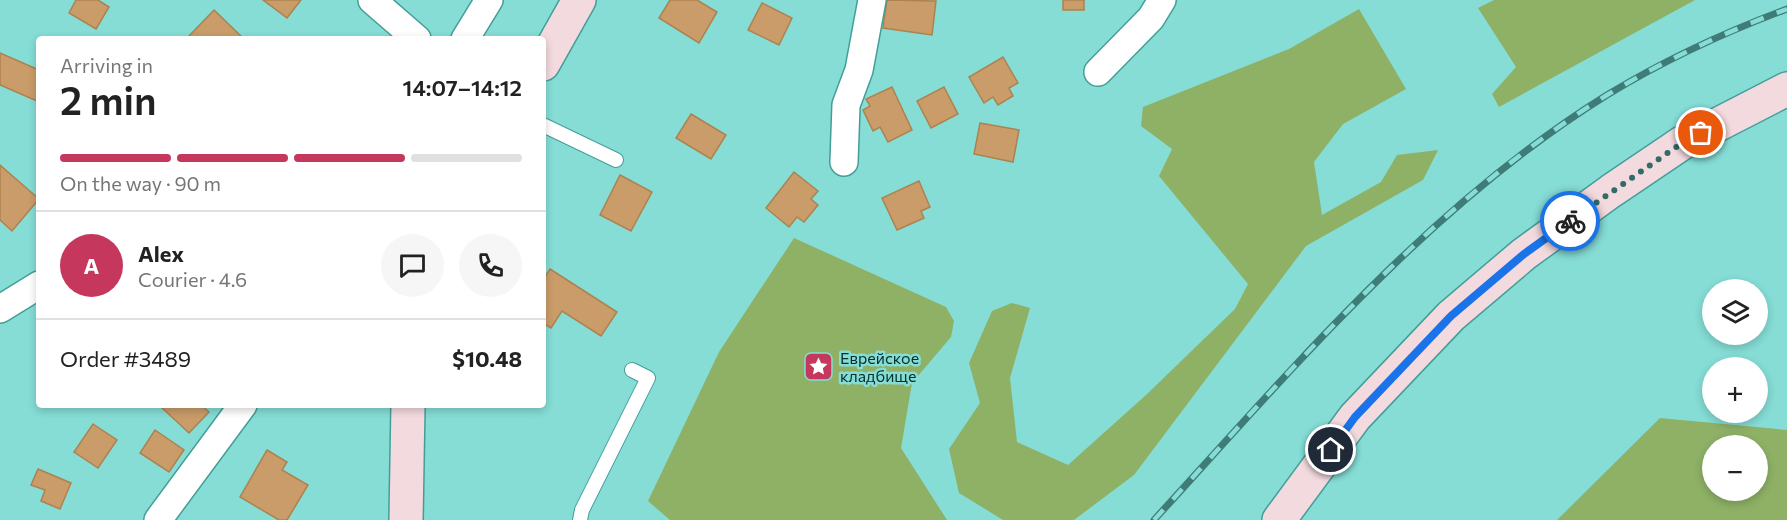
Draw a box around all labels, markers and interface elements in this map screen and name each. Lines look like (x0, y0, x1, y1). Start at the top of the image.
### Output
text: Arriving in (60, 53, 153, 77)
text: 14:07–14:12 (403, 74, 522, 101)
text: 2 min (60, 75, 157, 123)
pin (1675, 107, 1726, 158)
icon: bag (1684, 116, 1717, 149)
text: On the way · 90 m (60, 171, 221, 195)
courier (1540, 191, 1600, 251)
icon: bike (1554, 205, 1587, 238)
button: chat (381, 234, 444, 297)
button: phone (459, 234, 522, 297)
text: Alex (138, 240, 184, 267)
text: A (84, 252, 99, 279)
text: Courier · 4.6 (138, 267, 247, 291)
map controls (1702, 279, 1768, 501)
button: layers (1702, 279, 1768, 345)
text: Order #3489 (60, 345, 191, 372)
text: $10.48 (452, 345, 522, 372)
place label: Еврейское кладбище (840, 348, 919, 385)
place icon: Еврейское кладбище (803, 351, 835, 383)
button: + (1702, 357, 1768, 423)
pin (1305, 424, 1356, 475)
icon: home (1314, 433, 1347, 466)
button: − (1702, 435, 1768, 501)

